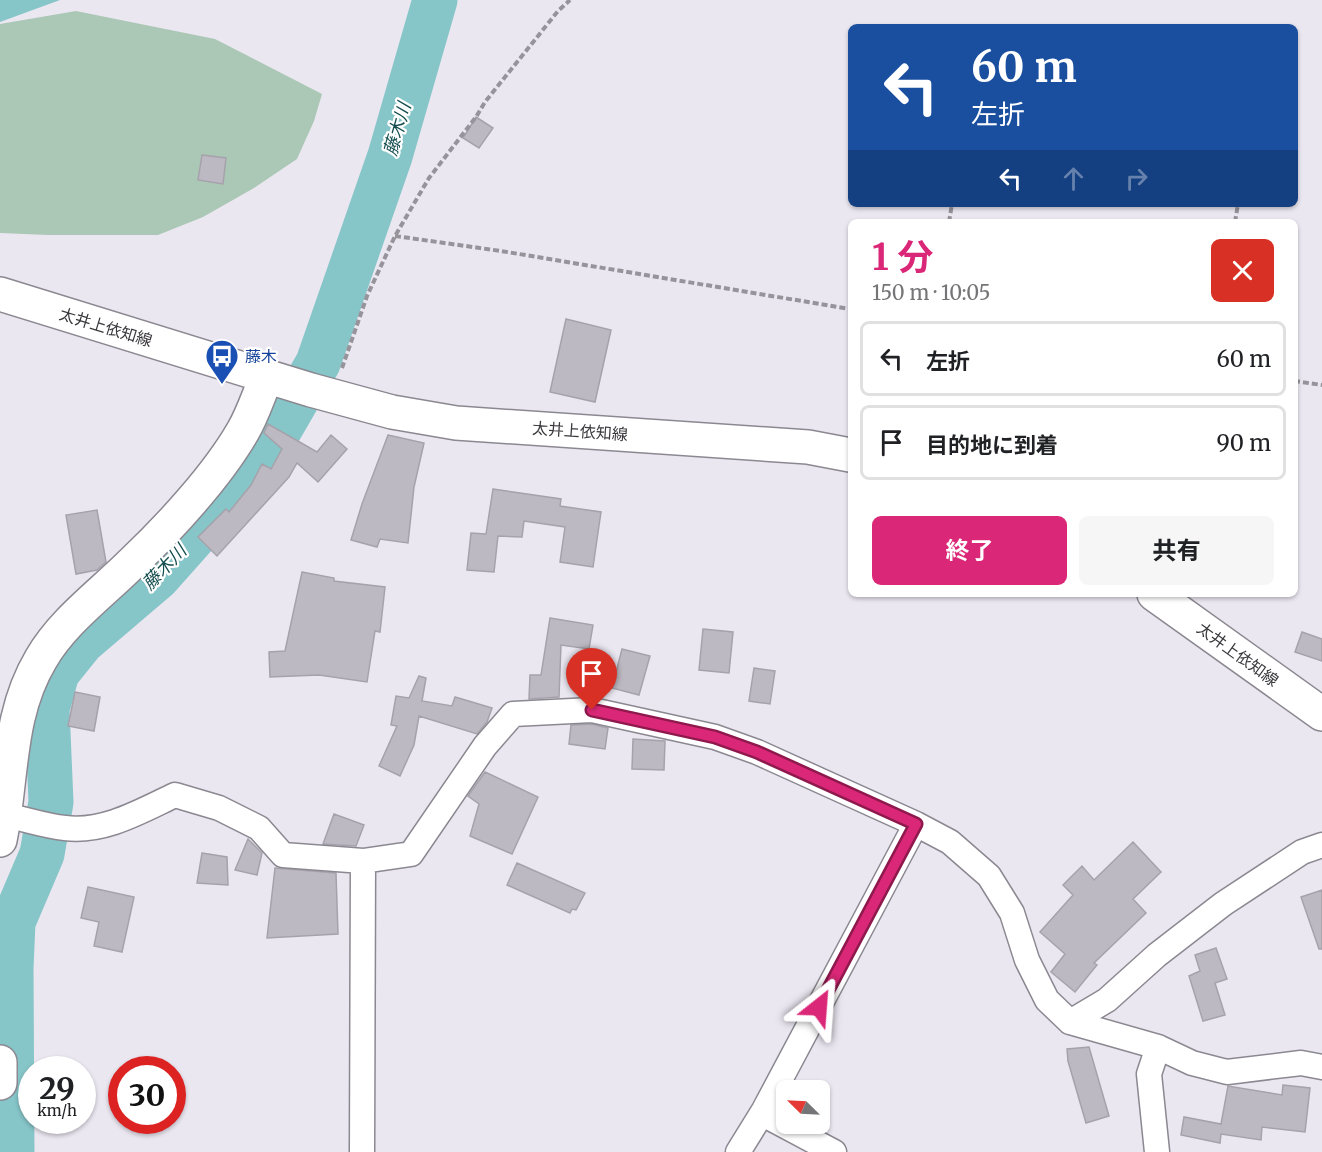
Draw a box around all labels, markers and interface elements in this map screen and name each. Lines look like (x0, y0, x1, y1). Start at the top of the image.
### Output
text: 60 m (971, 41, 1077, 93)
icon: left (872, 48, 950, 126)
text: 左折 (971, 97, 1025, 131)
water label: 藤木川 (379, 98, 416, 158)
icon: left (994, 162, 1027, 195)
icon: ahead (1057, 162, 1090, 195)
icon: right (1120, 162, 1153, 195)
text: 1 分 (872, 235, 933, 280)
button: close (1211, 239, 1274, 302)
text: 150 m · 10:05 (872, 280, 990, 305)
street label: 太井上依知線 (57, 303, 155, 351)
bus stop icon: 藤木 (204, 338, 240, 385)
icon: left (875, 342, 908, 375)
text: 60 m (1217, 345, 1271, 373)
place label: 藤木 (245, 346, 277, 366)
text: 左折 (926, 347, 970, 375)
street label: 太井上依知線 (531, 418, 629, 444)
icon: arrive (875, 426, 908, 459)
text: 90 m (1216, 429, 1271, 457)
text: 目的地に到着 (926, 431, 1058, 459)
button: 終了 (872, 516, 1067, 585)
button: 共有 (1079, 516, 1274, 585)
water label: 藤木川 (137, 538, 192, 594)
street label: 太井上依知線 (1193, 618, 1283, 690)
pin (566, 648, 617, 710)
icon: arrive (575, 657, 608, 690)
position arrow (787, 975, 851, 1039)
speed limit sign: 30 (108, 1056, 186, 1134)
text: 29 (39, 1069, 75, 1107)
north arrow (776, 1080, 830, 1134)
map controls (776, 1080, 830, 1134)
text: km/h (37, 1101, 77, 1120)

